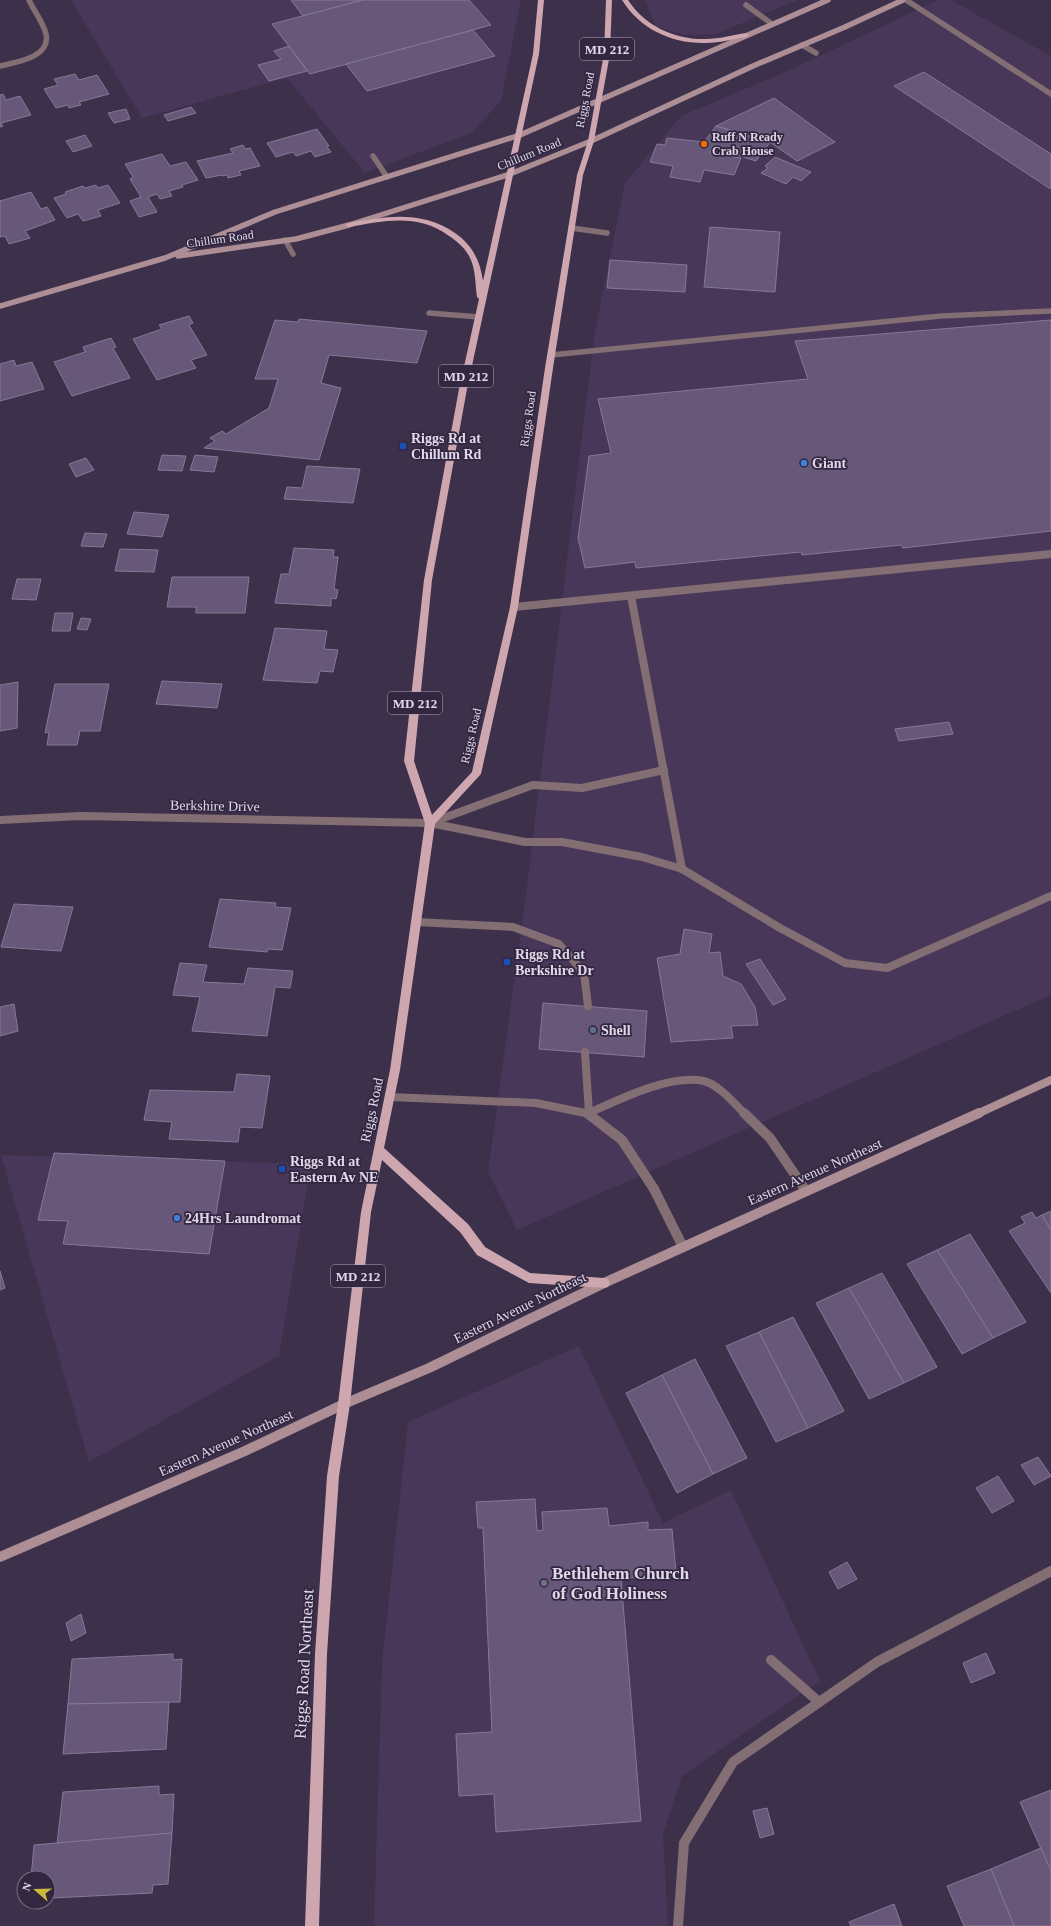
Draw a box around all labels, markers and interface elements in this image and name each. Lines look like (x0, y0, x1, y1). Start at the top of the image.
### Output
road number: MD 212 (580, 38, 634, 60)
street label: Riggs Road (573, 71, 597, 129)
place label: Ruff N Ready Crab House (712, 130, 783, 158)
street label: Chillum Road (495, 135, 563, 173)
marker: Ruff N Ready Crab House (699, 139, 709, 149)
street label: Chillum Road (186, 227, 254, 251)
road number: MD 212 (439, 365, 493, 387)
street label: Riggs Road (517, 390, 539, 448)
place label: Riggs Rd at Chillum Rd (411, 431, 482, 462)
marker: Riggs Rd at Chillum Rd (398, 441, 408, 451)
place label: Giant (812, 456, 847, 471)
marker: Giant (799, 458, 809, 468)
road number: MD 212 (388, 692, 442, 714)
street label: Riggs Road (458, 707, 484, 765)
street label: Berkshire Drive (170, 798, 260, 814)
place label: Riggs Rd at Berkshire Dr (515, 947, 594, 978)
marker: Riggs Rd at Berkshire Dr (502, 957, 512, 967)
place label: Shell (601, 1023, 631, 1038)
marker: Shell (588, 1025, 598, 1035)
street label: Riggs Road (358, 1076, 386, 1144)
street label: Eastern Avenue Northeast (746, 1136, 884, 1208)
place label: Riggs Rd at Eastern Av NE (290, 1154, 378, 1185)
marker: Riggs Rd at Eastern Av NE (277, 1164, 287, 1174)
place label: 24Hrs Laundromat (185, 1211, 301, 1226)
marker: 24Hrs Laundromat (172, 1213, 182, 1223)
road number: MD 212 (331, 1265, 385, 1287)
street label: Eastern Avenue Northeast (451, 1269, 589, 1347)
street label: Eastern Avenue Northeast (157, 1407, 295, 1479)
place label: Bethlehem Church of God Holiness (552, 1564, 690, 1603)
marker: Bethlehem Church of God Holiness (539, 1578, 549, 1588)
street label: Riggs Road Northeast (291, 1588, 317, 1739)
north arrow (16, 1870, 56, 1910)
text: N (20, 1881, 34, 1892)

